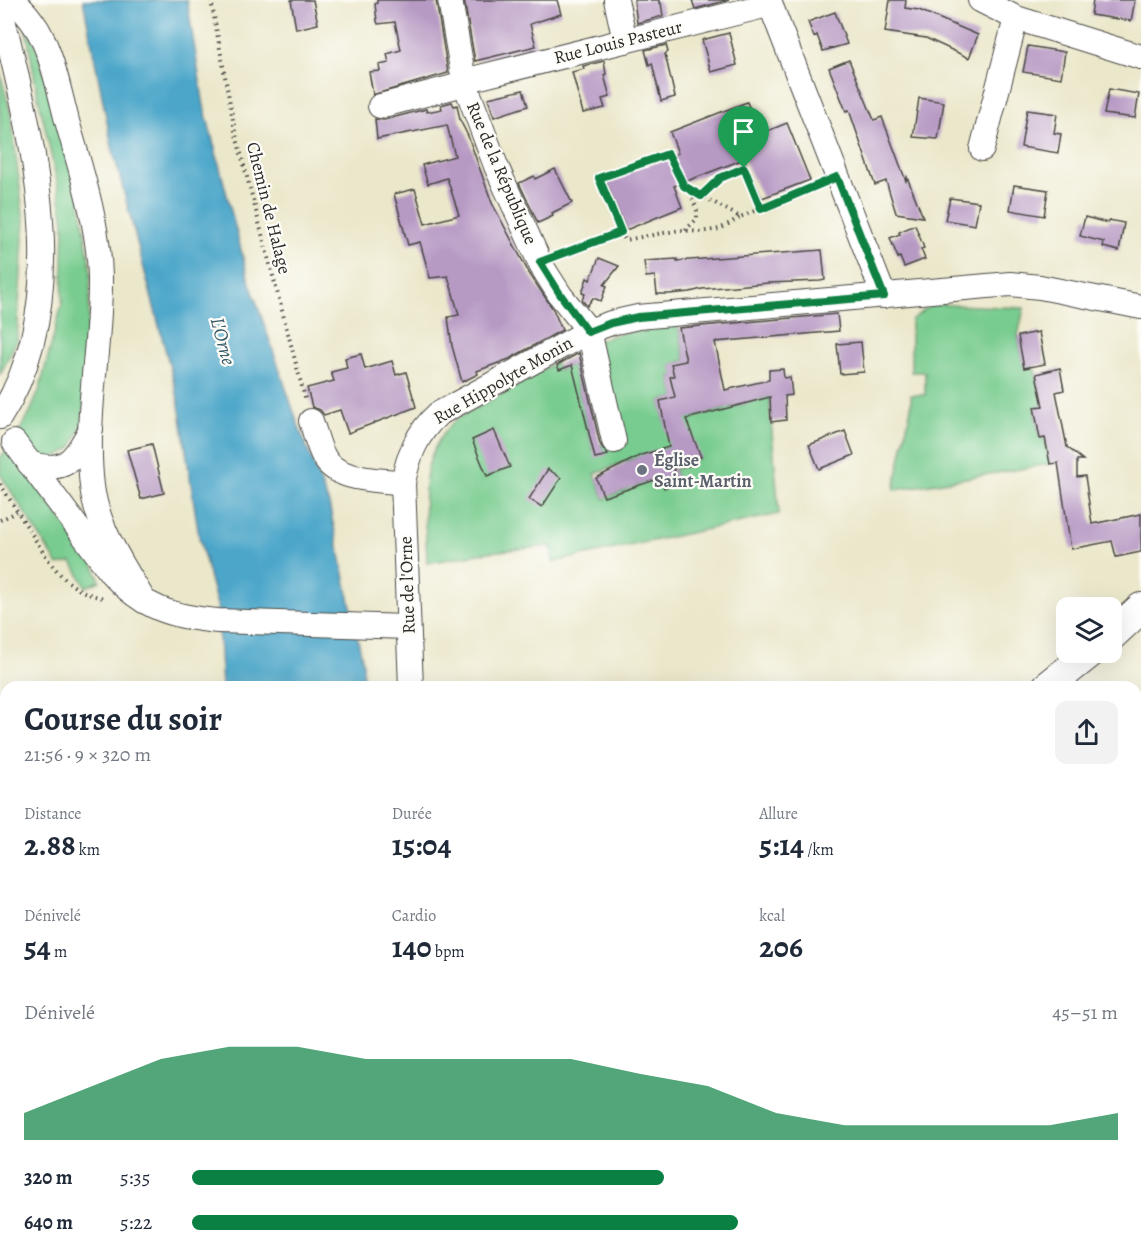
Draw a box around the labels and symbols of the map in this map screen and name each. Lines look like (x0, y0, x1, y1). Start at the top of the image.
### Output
street label: Rue Louis Pasteur (551, 14, 685, 70)
street label: Rue de la République (461, 98, 543, 248)
pin (718, 106, 769, 168)
street label: Chemin de Halage (241, 140, 297, 276)
water label: L'Orne (204, 314, 242, 368)
street label: Rue Hippolyte Monin (429, 330, 577, 430)
place label: Église Saint-Martin (654, 448, 752, 493)
marker: Église Saint-Martin (635, 463, 649, 477)
street label: Rue de l'Orne (393, 536, 421, 634)

